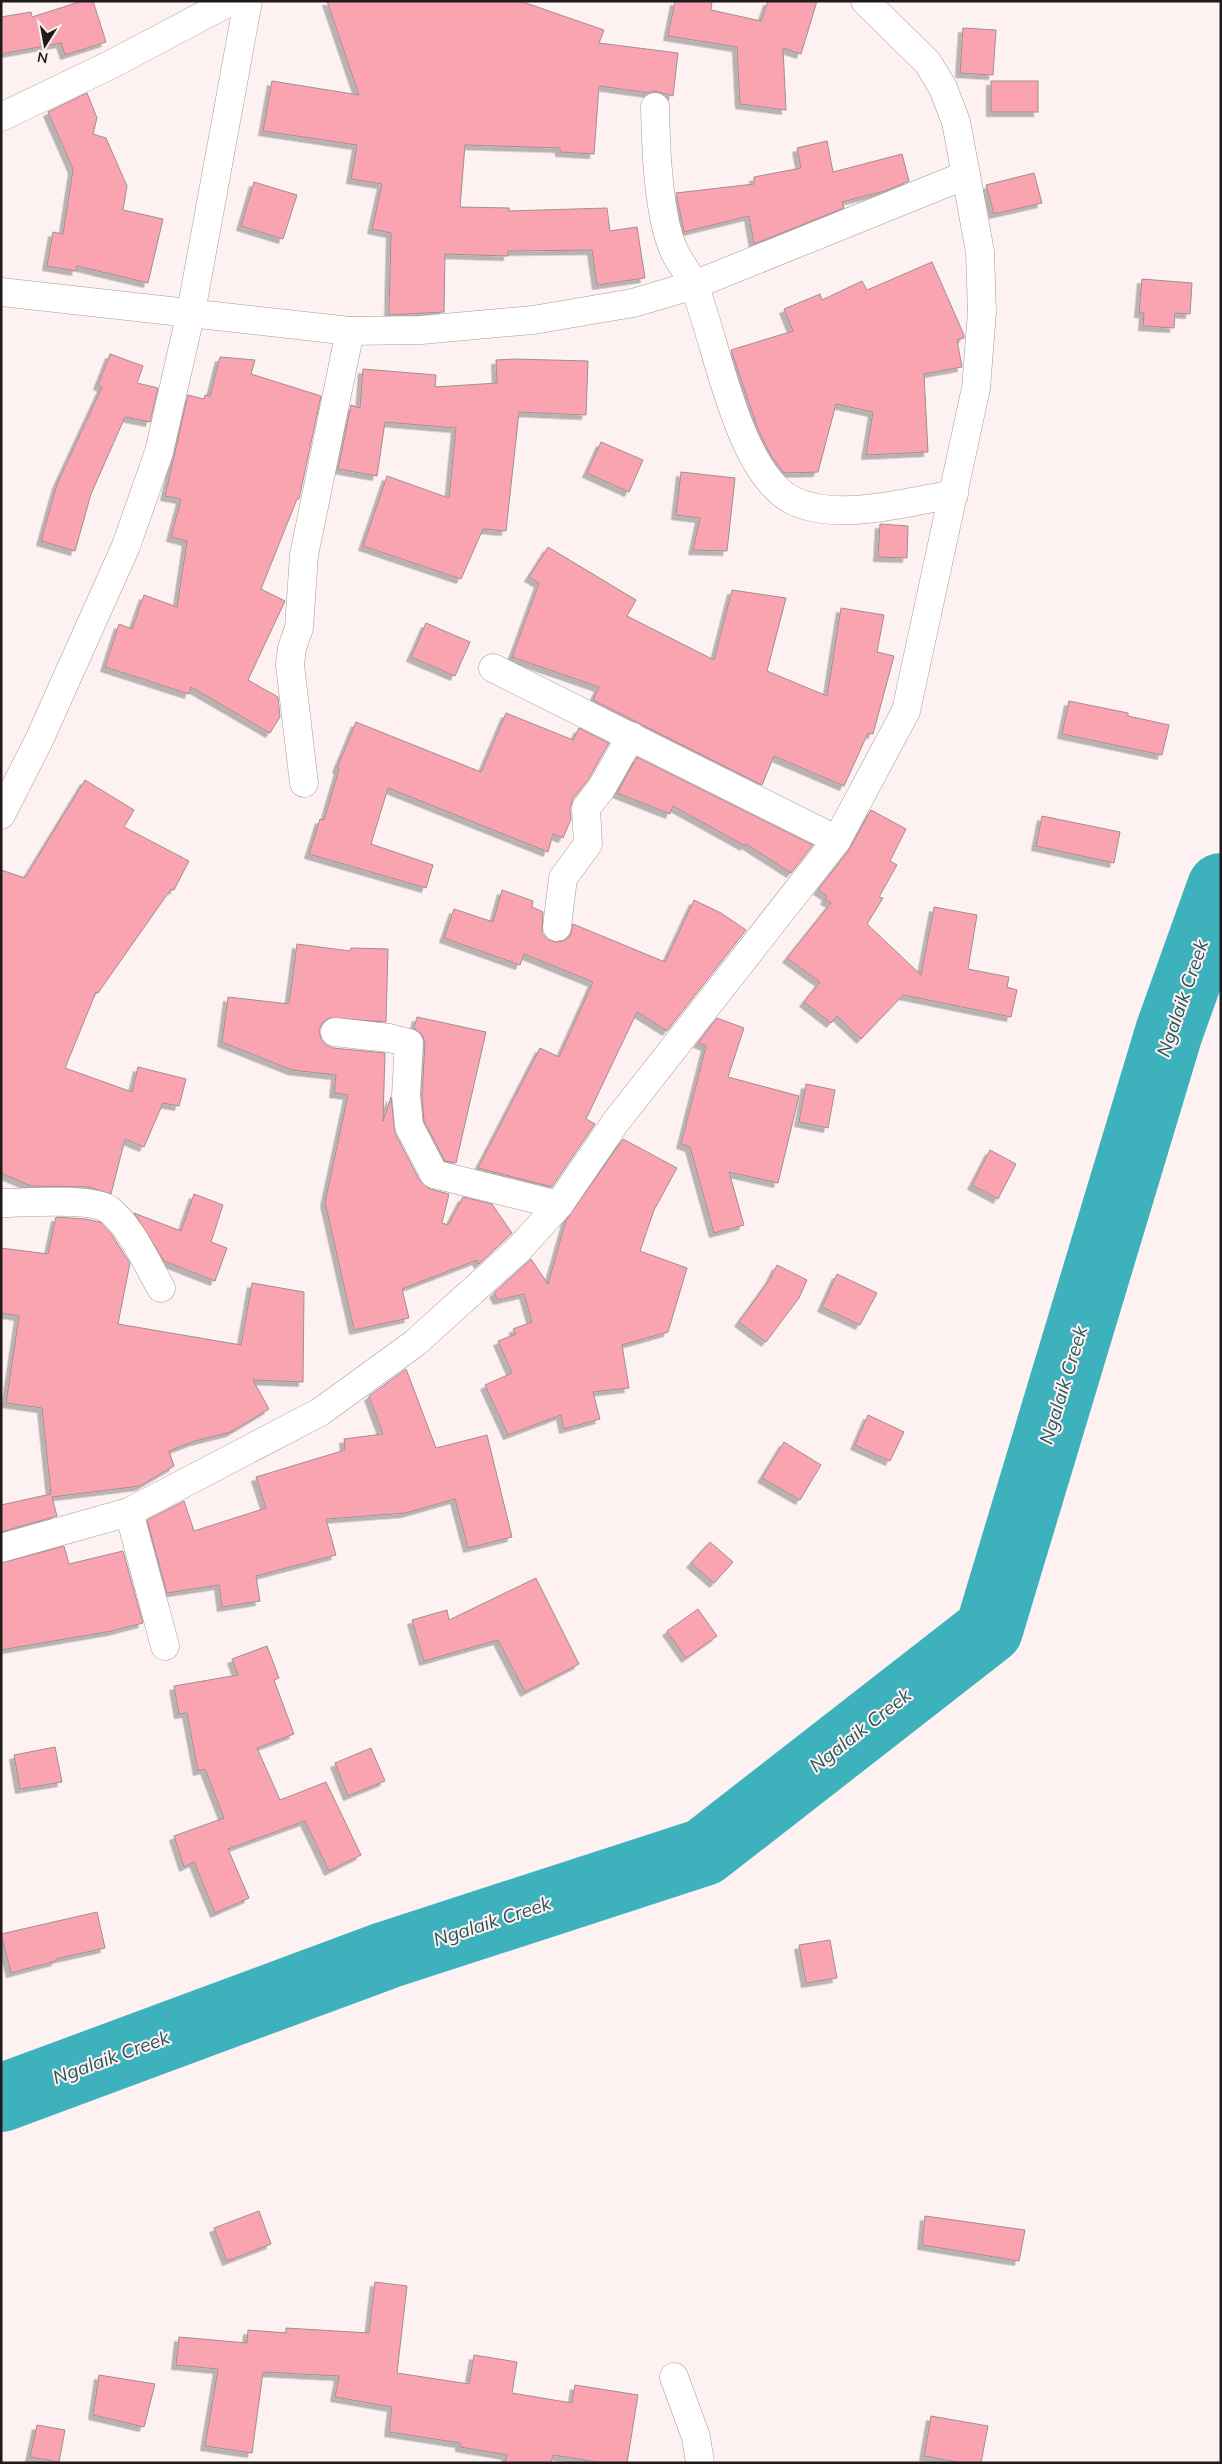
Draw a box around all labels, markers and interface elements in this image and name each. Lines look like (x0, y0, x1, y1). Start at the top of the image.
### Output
north arrow (20, 20, 70, 70)
text: N (36, 48, 49, 68)
water label: Ngalaik Creek (1151, 935, 1214, 1060)
water label: Ngalaik Creek (1034, 1322, 1093, 1447)
water label: Ngalaik Creek (804, 1682, 917, 1777)
water label: Ngalaik Creek (430, 1890, 555, 1951)
water label: Ngalaik Creek (49, 2024, 174, 2089)

